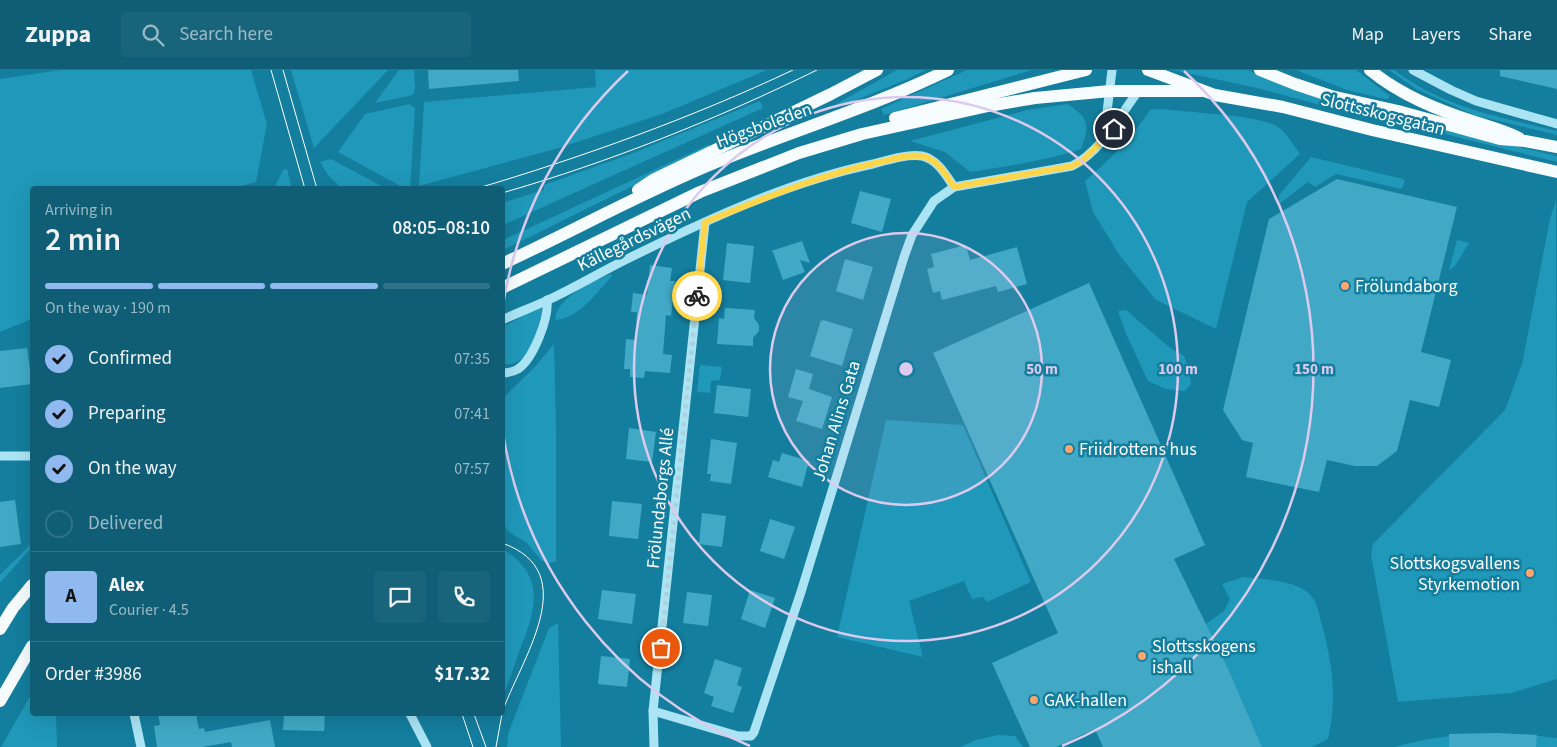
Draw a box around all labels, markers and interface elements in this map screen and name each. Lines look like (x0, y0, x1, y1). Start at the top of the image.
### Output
search box (121, 12, 471, 57)
text: Zuppa (25, 17, 91, 52)
icon: search (139, 21, 167, 49)
text: Search here (179, 21, 273, 48)
text: Map (1352, 22, 1384, 47)
text: Layers (1412, 22, 1461, 47)
text: Share (1489, 22, 1532, 47)
street label: Slottsskogsgatan (1318, 87, 1448, 142)
street label: Högsboleden (713, 97, 815, 154)
pin (1093, 108, 1135, 150)
icon: home (1100, 115, 1128, 143)
text: Arriving in (45, 199, 113, 221)
street label: Källegårdsvägen (573, 201, 695, 278)
text: 08:05–08:10 (392, 215, 490, 242)
text: 2 min (45, 217, 121, 263)
courier (672, 271, 722, 321)
place label: Frölundaborg (1355, 274, 1458, 299)
marker: Frölundaborg (1339, 280, 1351, 292)
icon: bike (683, 282, 711, 310)
text: On the way · 190 m (45, 297, 170, 319)
icon: check (45, 345, 73, 373)
text: Confirmed (88, 345, 172, 372)
text: 07:35 (454, 348, 490, 370)
street label: Johan Alins Gata (806, 358, 867, 485)
text: 50 m (1026, 359, 1058, 380)
text: 100 m (1158, 359, 1198, 380)
text: 150 m (1294, 359, 1334, 380)
centre of rings (897, 360, 915, 378)
icon: check (45, 400, 73, 428)
text: Preparing (88, 400, 166, 427)
text: 07:41 (454, 403, 490, 425)
street label: Frölundaborgs Allé (641, 426, 680, 570)
place label: Friidrottens hus (1079, 437, 1197, 462)
marker: Friidrottens hus (1063, 443, 1075, 455)
icon: check (45, 455, 73, 483)
text: On the way (88, 455, 177, 482)
text: 07:57 (454, 458, 490, 480)
text: Delivered (88, 510, 163, 537)
place label: Slottskogsvallens Styrkemotion (1390, 551, 1520, 597)
marker: Slottskogsvallens Styrkemotion (1524, 567, 1536, 579)
button: chat (374, 571, 426, 623)
button: phone (438, 571, 490, 623)
text: Alex (109, 572, 145, 599)
text: A (66, 583, 76, 610)
text: Courier · 4.5 (109, 599, 189, 621)
pin (640, 627, 682, 669)
icon: bag (647, 634, 675, 662)
place label: Slottsskogens ishall (1152, 634, 1256, 680)
marker: Slottsskogens ishall (1136, 650, 1148, 662)
text: Order #3986 (45, 661, 142, 688)
text: $17.32 (434, 661, 490, 688)
place label: GAK-hallen (1044, 688, 1127, 713)
marker: GAK-hallen (1028, 694, 1040, 706)

